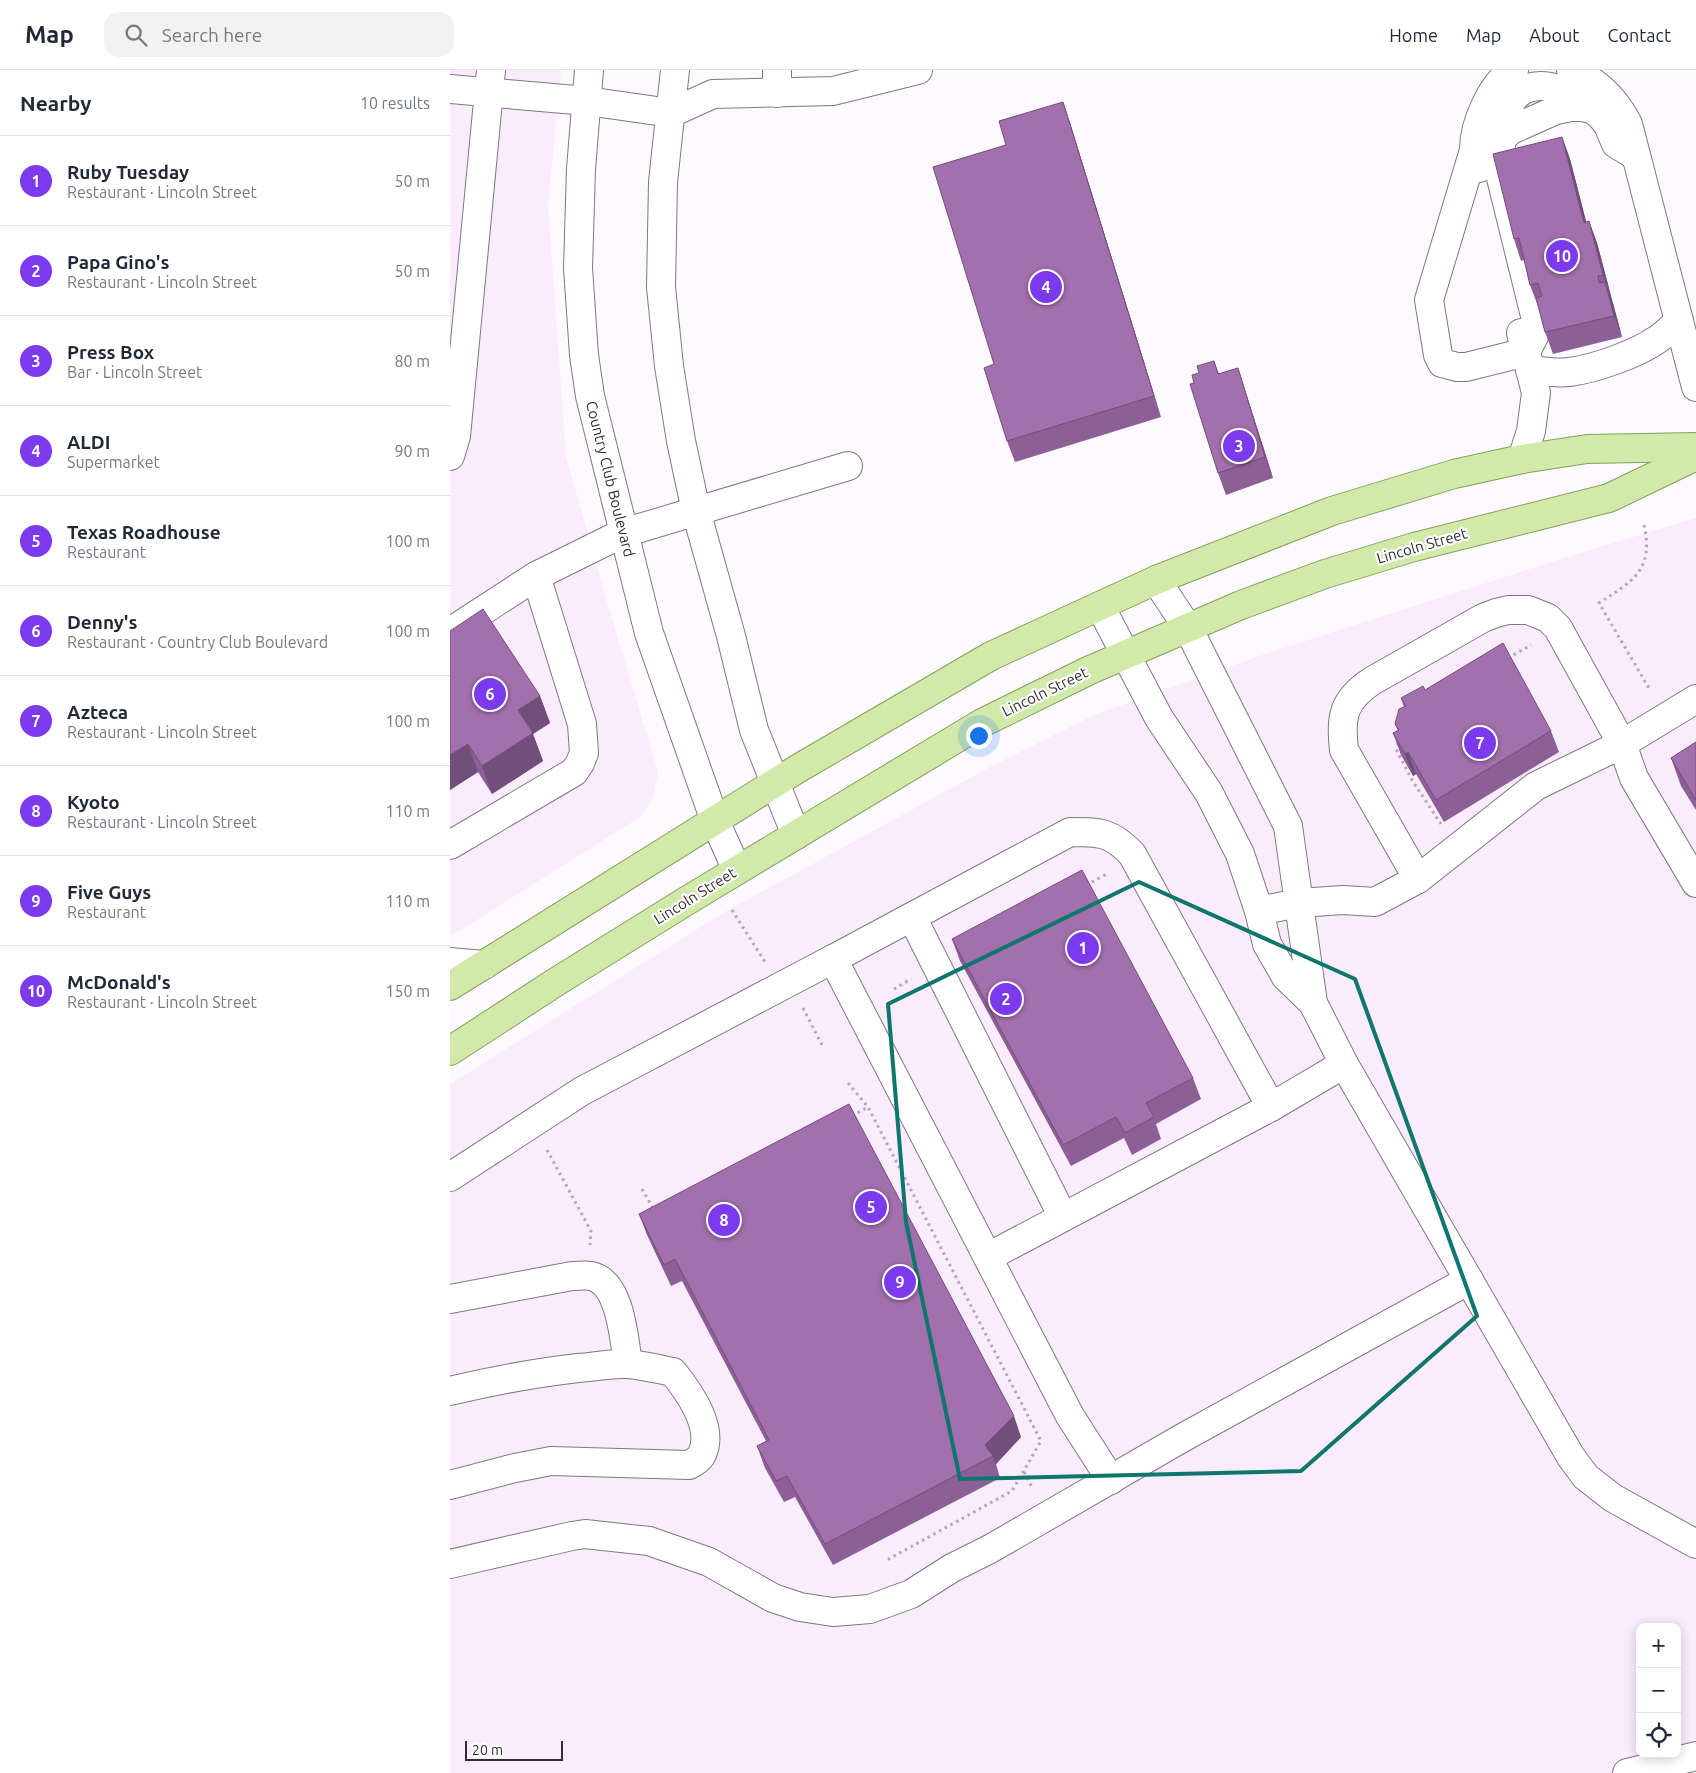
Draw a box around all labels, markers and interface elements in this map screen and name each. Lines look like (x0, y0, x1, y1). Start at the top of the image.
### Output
search box (104, 12, 454, 57)
text: Map (25, 21, 74, 48)
icon: search (122, 21, 150, 49)
text: Search here (162, 24, 262, 46)
text: Home (1389, 25, 1438, 45)
text: Map (1466, 25, 1501, 45)
text: About (1529, 25, 1579, 45)
text: Contact (1607, 25, 1671, 45)
text: Nearby (20, 91, 91, 115)
text: 10 results (360, 94, 430, 112)
text: Ruby Tuesday (67, 161, 189, 183)
text: 1 (31, 172, 41, 190)
text: 50 m (394, 172, 430, 190)
text: Restaurant · Lincoln Street (67, 183, 257, 201)
pin: 10 (1546, 237, 1578, 275)
text: Papa Gino's (67, 251, 170, 273)
text: 2 (31, 262, 41, 280)
text: 50 m (394, 262, 430, 280)
pin: 4 (1030, 268, 1062, 306)
text: Restaurant · Lincoln Street (67, 273, 257, 291)
text: Press Box (67, 341, 154, 363)
text: 3 (31, 352, 41, 370)
text: 80 m (394, 352, 430, 370)
text: Bar · Lincoln Street (67, 363, 202, 381)
street label: Country Club Boulevard (583, 399, 638, 559)
pin: 3 (1223, 427, 1255, 465)
text: ALDI (67, 431, 110, 453)
text: 4 (31, 442, 41, 460)
text: 90 m (394, 442, 430, 460)
text: Supermarket (67, 453, 160, 471)
text: Texas Roadhouse (67, 521, 221, 543)
street label: Lincoln Street (1375, 524, 1469, 567)
text: 5 (31, 532, 41, 550)
text: 100 m (385, 532, 430, 550)
text: Restaurant (67, 543, 146, 561)
text: Denny's (67, 611, 138, 633)
text: 6 (31, 622, 41, 640)
text: 100 m (385, 622, 430, 640)
text: Restaurant · Country Club Boulevard (67, 633, 328, 651)
street label: Lincoln Street (999, 663, 1091, 720)
pin: 6 (474, 675, 506, 713)
text: Azteca (67, 701, 128, 723)
text: 7 (31, 712, 41, 730)
text: 100 m (385, 712, 430, 730)
text: Restaurant · Lincoln Street (67, 723, 257, 741)
your location (966, 723, 992, 749)
pin: 7 (1464, 724, 1496, 762)
text: Kyoto (67, 791, 120, 813)
text: 8 (31, 802, 41, 820)
text: 110 m (385, 802, 430, 820)
text: Restaurant · Lincoln Street (67, 813, 257, 831)
street label: Lincoln Street (651, 864, 739, 928)
text: Five Guys (67, 881, 151, 903)
text: 9 (31, 892, 41, 910)
text: 110 m (385, 892, 430, 910)
text: Restaurant (67, 903, 146, 921)
pin: 1 (1067, 929, 1099, 967)
text: McDonald's (67, 971, 171, 993)
pin: 2 (990, 980, 1022, 1018)
text: 10 (27, 982, 45, 1000)
text: 150 m (385, 982, 430, 1000)
text: Restaurant · Lincoln Street (67, 993, 257, 1011)
pin: 5 (855, 1188, 887, 1226)
pin: 8 (708, 1201, 740, 1239)
pin: 9 (884, 1263, 916, 1301)
map controls (1636, 1623, 1681, 1758)
button: + (1636, 1623, 1681, 1668)
button: − (1636, 1668, 1681, 1713)
button: locate (1636, 1713, 1681, 1758)
scale bar (465, 1738, 562, 1761)
text: 20 m (472, 1742, 503, 1758)

